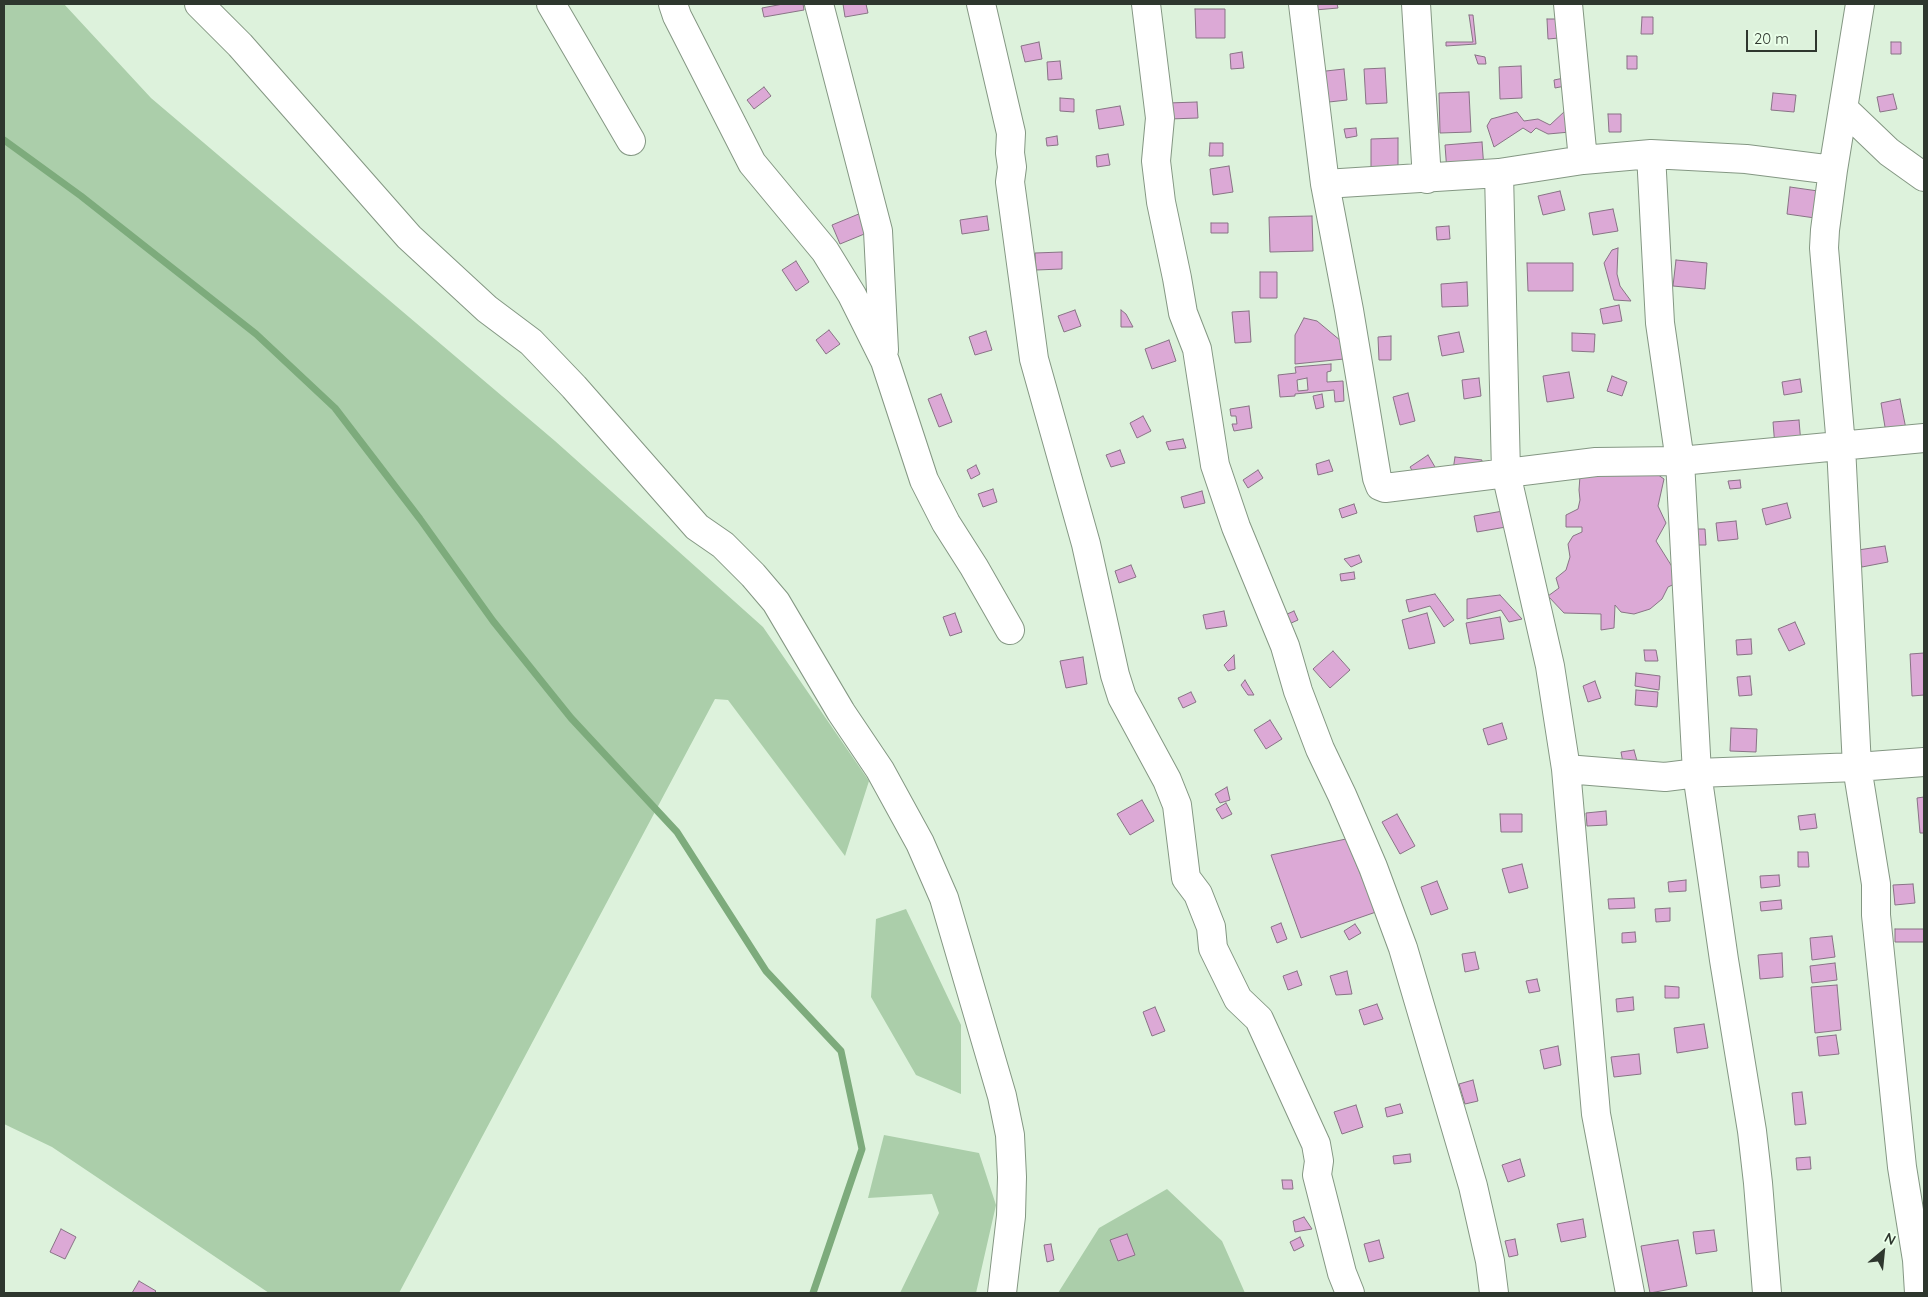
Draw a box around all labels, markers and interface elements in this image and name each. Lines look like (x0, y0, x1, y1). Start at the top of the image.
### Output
scale bar (1748, 20, 1819, 52)
text: 20 m (1754, 29, 1789, 48)
north arrow (1858, 1227, 1908, 1277)
text: N (1881, 1228, 1899, 1249)

